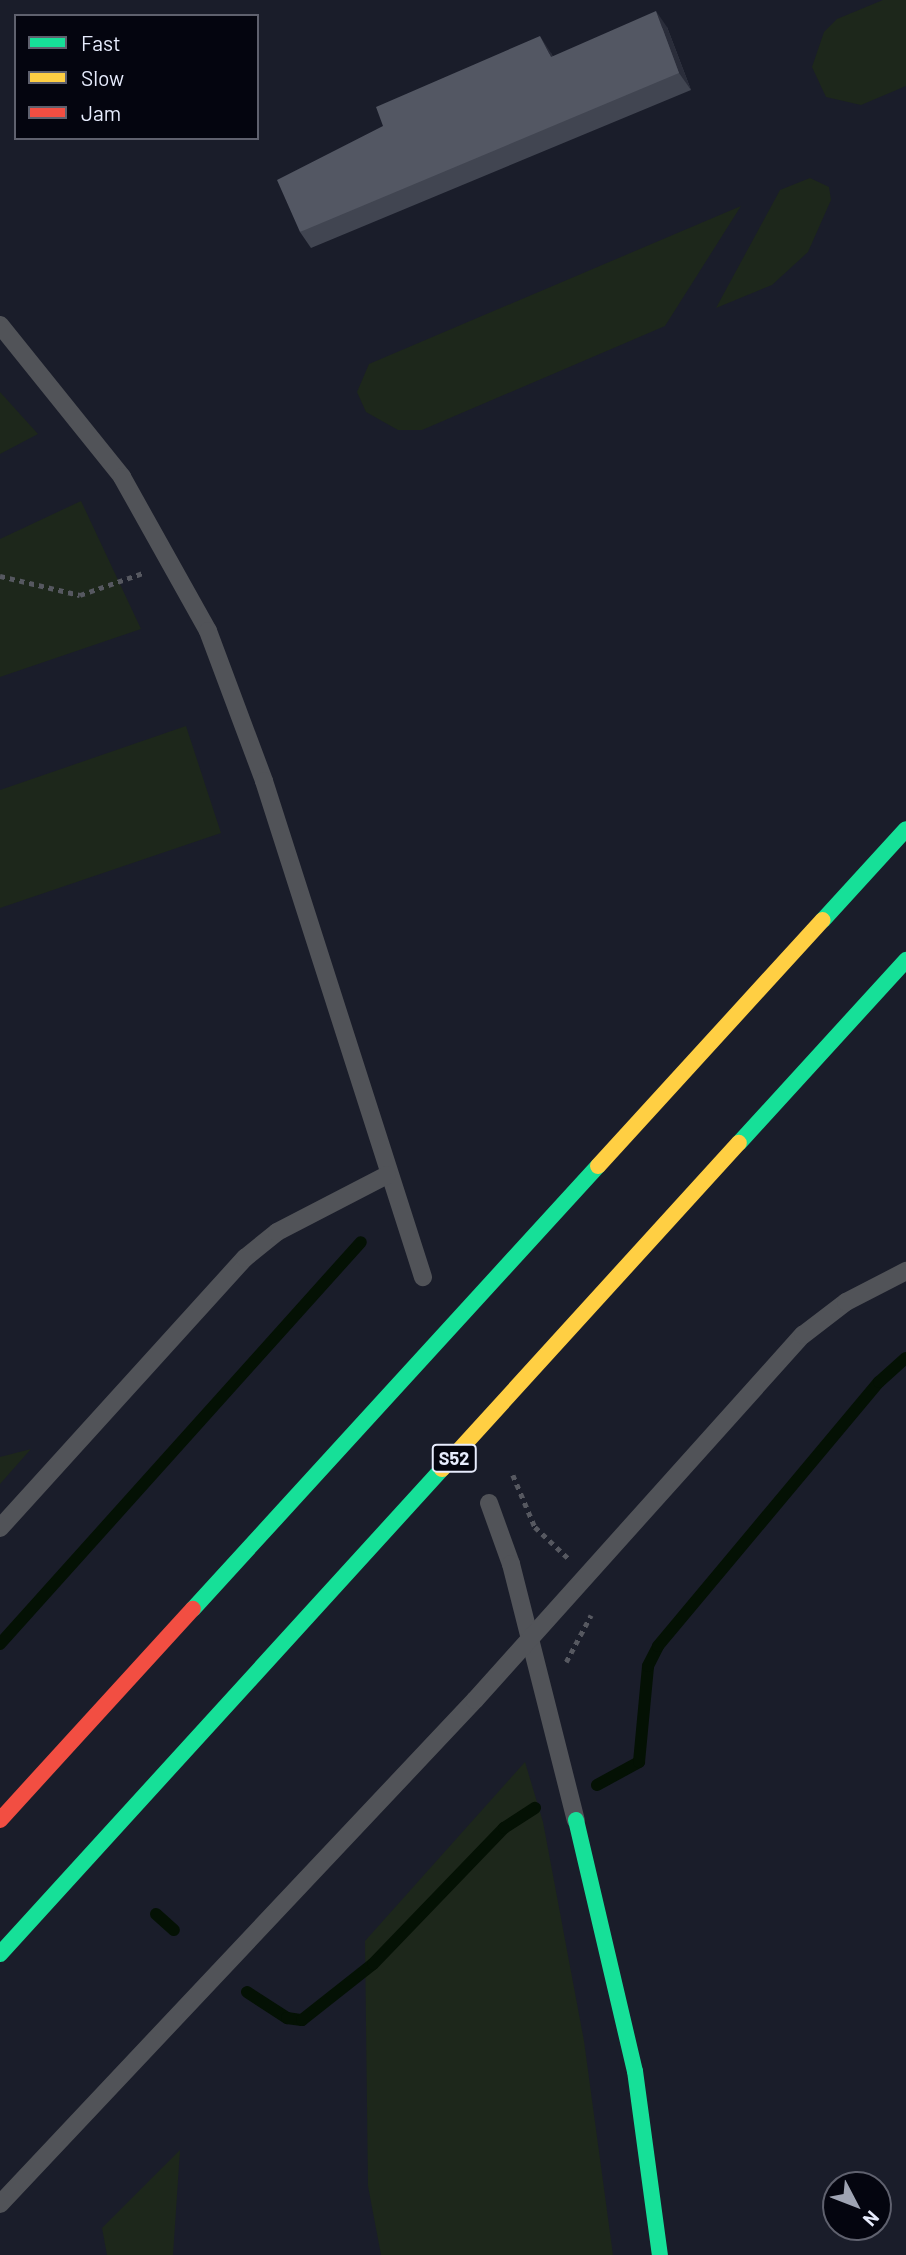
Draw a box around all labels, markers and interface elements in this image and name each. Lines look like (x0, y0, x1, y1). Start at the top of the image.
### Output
legend (14, 14, 259, 140)
text: Fast (81, 30, 121, 55)
text: Slow (81, 65, 124, 90)
text: Jam (81, 100, 121, 125)
road number: S52 (431, 1443, 477, 1472)
north arrow (822, 2171, 892, 2241)
text: N (859, 2207, 884, 2231)

